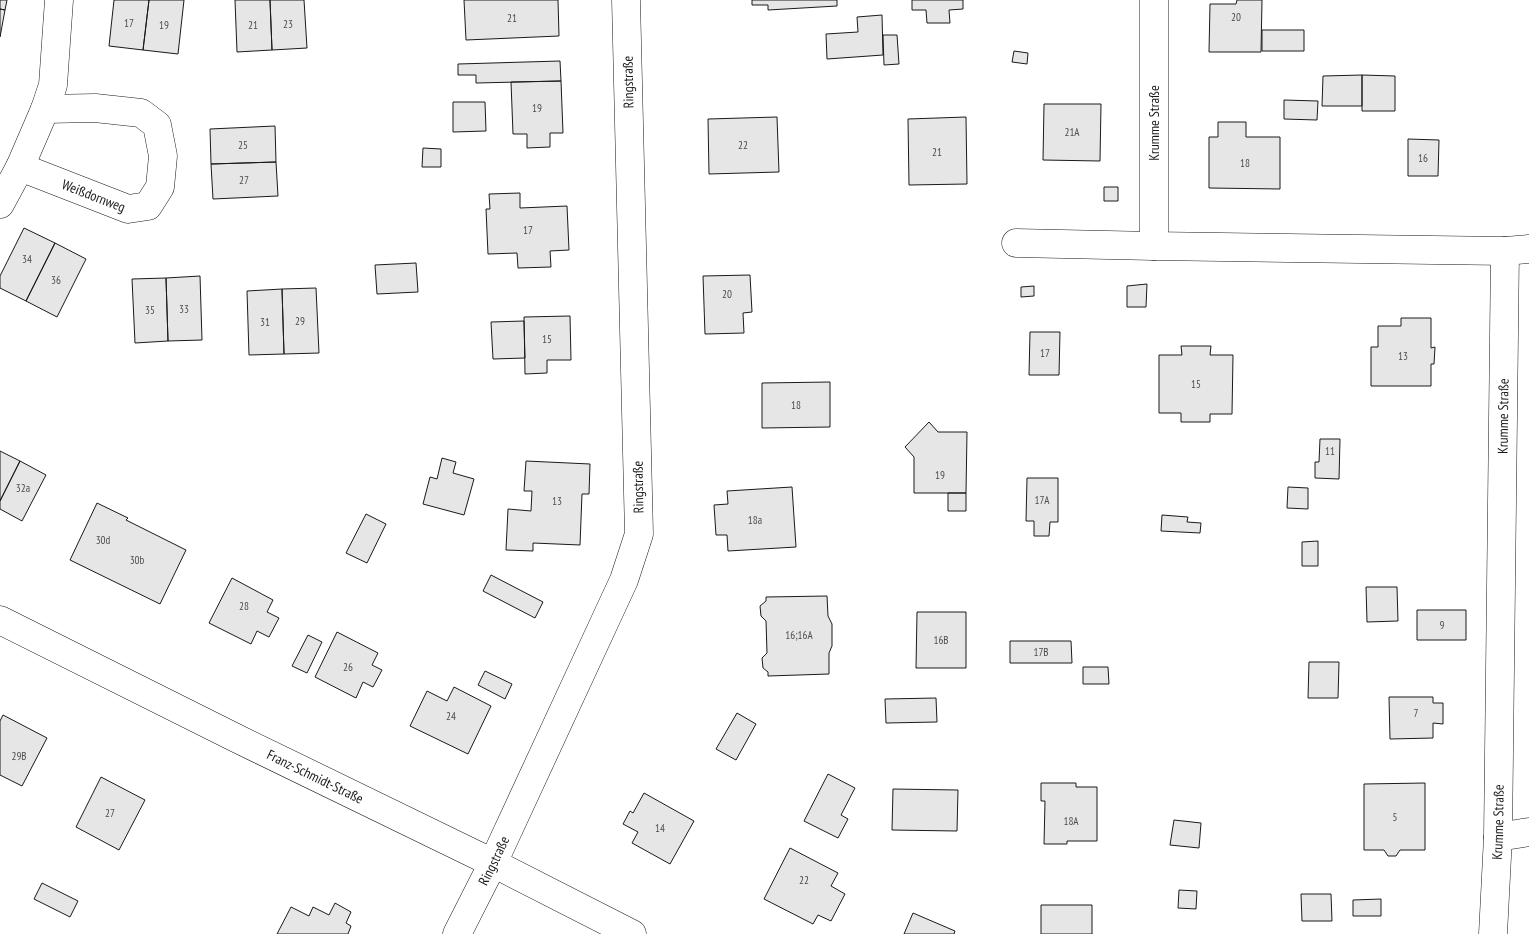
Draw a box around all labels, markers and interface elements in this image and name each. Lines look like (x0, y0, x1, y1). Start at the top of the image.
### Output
house number: 20 (1231, 10, 1241, 24)
house number: 21 (507, 11, 517, 25)
house number: 17 (124, 16, 134, 30)
house number: 23 (283, 17, 293, 31)
house number: 19 (159, 18, 169, 32)
house number: 21 (248, 18, 258, 32)
street label: Ringstraße (619, 55, 637, 108)
street label: Krumme Straße (1145, 85, 1163, 161)
house number: 19 (532, 101, 542, 115)
house number: 21A (1064, 125, 1080, 139)
house number: 25 (238, 138, 248, 152)
house number: 22 (738, 138, 748, 152)
house number: 21 (932, 145, 942, 159)
house number: 16 (1418, 151, 1428, 165)
house number: 18 (1240, 156, 1250, 170)
house number: 27 (239, 173, 249, 187)
street label: Weißdornweg (59, 175, 128, 216)
house number: 17 (523, 223, 533, 237)
house number: 34 (22, 252, 32, 266)
house number: 36 (51, 273, 61, 287)
house number: 20 (722, 287, 732, 301)
house number: 33 (179, 302, 189, 316)
house number: 35 (145, 303, 155, 317)
house number: 29 (295, 314, 305, 328)
house number: 31 (260, 315, 270, 329)
house number: 15 (542, 332, 552, 346)
house number: 17 (1040, 346, 1050, 360)
house number: 13 (1398, 349, 1408, 363)
house number: 15 (1191, 377, 1201, 391)
street label: Krumme Straße (1494, 378, 1512, 454)
house number: 18 (791, 398, 801, 412)
house number: 11 (1325, 444, 1335, 458)
street label: Ringstraße (629, 460, 647, 513)
house number: 19 (935, 468, 945, 482)
house number: 32a (16, 481, 30, 495)
house number: 17A (1035, 493, 1050, 507)
house number: 13 (552, 494, 562, 508)
house number: 18a (748, 513, 762, 527)
house number: 30d (96, 533, 111, 547)
house number: 30b (130, 553, 145, 567)
house number: 28 (239, 599, 249, 613)
house number: 9 (1440, 618, 1445, 632)
house number: 16;16A (785, 628, 813, 642)
house number: 16B (933, 633, 949, 647)
house number: 17B (1033, 645, 1049, 659)
house number: 26 (343, 660, 353, 674)
house number: 7 (1414, 706, 1419, 720)
house number: 24 (446, 709, 456, 723)
street label: Franz-Schmidt-Straße (264, 746, 367, 808)
house number: 29B (11, 749, 27, 763)
street label: Krumme Straße (1488, 784, 1508, 860)
house number: 27 (105, 806, 115, 820)
house number: 5 (1393, 810, 1398, 824)
house number: 18A (1063, 814, 1079, 828)
house number: 14 (655, 821, 665, 835)
street label: Ringstraße (474, 833, 513, 888)
house number: 22 (799, 873, 809, 887)

